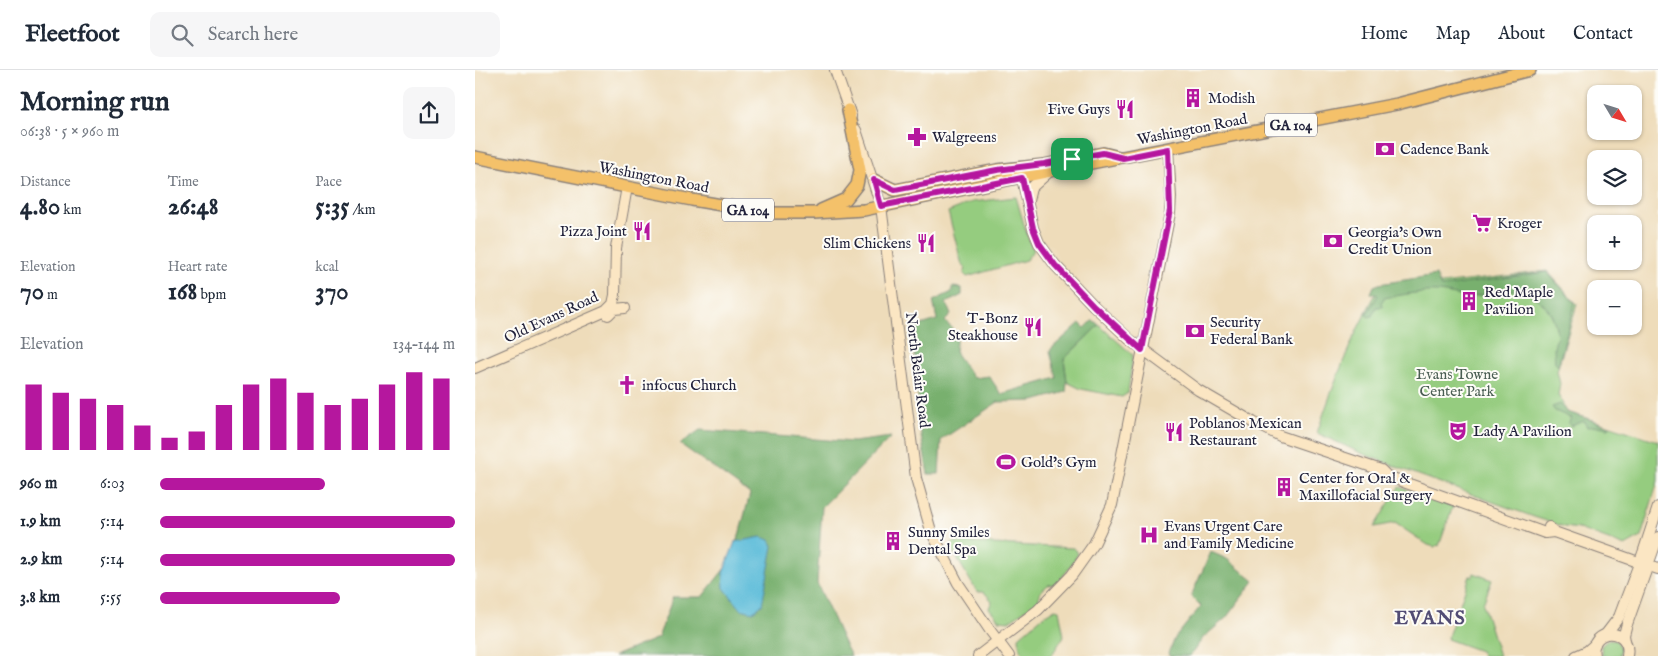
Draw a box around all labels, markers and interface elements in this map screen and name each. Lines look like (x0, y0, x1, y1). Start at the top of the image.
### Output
search box (150, 12, 500, 57)
text: Fleetfoot (25, 19, 120, 50)
icon: search (168, 21, 196, 49)
text: Search here (208, 23, 298, 47)
text: Home (1361, 23, 1408, 46)
text: Map (1436, 23, 1470, 46)
text: About (1498, 23, 1545, 46)
text: Contact (1573, 23, 1633, 46)
text: Morning run (20, 85, 170, 120)
north arrow (1587, 85, 1643, 140)
map controls (1587, 85, 1642, 335)
button: share (403, 87, 455, 139)
building icon: Modish (1182, 87, 1204, 109)
place label: Modish (1208, 89, 1255, 108)
restaurant icon: Five Guys (1114, 98, 1136, 120)
place label: Five Guys (1047, 100, 1110, 119)
street label: Washington Road (1136, 109, 1250, 149)
road number: GA 104 (1265, 114, 1317, 136)
text: 06:38 · 5 × 960 m (20, 122, 119, 142)
pharmacy icon: Walgreens (906, 126, 928, 148)
place label: Walgreens (932, 128, 997, 147)
pin (1051, 138, 1093, 180)
bank icon: Cadence Bank (1374, 138, 1396, 160)
place label: Cadence Bank (1400, 140, 1490, 159)
icon: arrive (1058, 145, 1086, 173)
button: layers (1587, 150, 1642, 205)
street label: Washington Road (597, 158, 711, 198)
text: Distance (20, 173, 71, 191)
text: Time (168, 173, 199, 191)
text: Pace (315, 173, 342, 191)
text: 4.80 (20, 191, 60, 223)
text: 26:48 (168, 191, 219, 223)
text: 5:35 (315, 191, 349, 223)
road number: GA 104 (722, 198, 774, 222)
text: km (60, 201, 82, 219)
text: /km (349, 201, 376, 219)
supermarket icon: Kroger (1471, 212, 1493, 234)
place label: Kroger (1497, 214, 1542, 233)
button: + (1587, 215, 1642, 270)
restaurant icon: Pizza Joint (631, 220, 653, 242)
place label: Pizza Joint (560, 222, 627, 241)
place label: Georgia's Own Credit Union (1348, 223, 1442, 259)
bank icon: Georgia's Own Credit Union (1322, 230, 1344, 252)
restaurant icon: Slim Chickens (915, 232, 937, 254)
place label: Slim Chickens (823, 234, 911, 253)
text: Elevation (20, 258, 76, 276)
text: Heart rate (168, 258, 227, 276)
text: kcal (315, 258, 339, 276)
text: 70 (20, 276, 44, 308)
text: 168 (168, 276, 197, 308)
text: 370 (315, 276, 349, 308)
button: − (1587, 280, 1642, 335)
place label: Red Maple Pavilion (1484, 283, 1553, 319)
text: m (44, 286, 58, 304)
text: bpm (197, 286, 226, 304)
street label: Old Evans Road (501, 287, 602, 348)
building icon: Red Maple Pavilion (1458, 290, 1480, 312)
place label: T-Bonz Steakhouse (948, 309, 1018, 345)
street label: North Belair Road (901, 311, 934, 430)
place label: Security Federal Bank (1210, 313, 1294, 349)
restaurant icon: T-Bonz Steakhouse (1022, 316, 1044, 338)
bank icon: Security Federal Bank (1184, 320, 1206, 342)
text: Elevation (20, 335, 83, 355)
text: 134–144 m (392, 335, 455, 355)
park label: Evans Towne Center Park (1416, 365, 1498, 401)
church icon: infocus Church (616, 374, 638, 396)
place label: infocus Church (642, 376, 737, 395)
place label: Poblanos Mexican Restaurant (1189, 414, 1302, 450)
theatre icon: Lady A Pavilion (1447, 420, 1469, 442)
restaurant icon: Poblanos Mexican Restaurant (1163, 421, 1185, 443)
place label: Lady A Pavilion (1473, 422, 1572, 441)
sports icon: Gold's Gym (995, 451, 1017, 473)
place label: Gold's Gym (1021, 453, 1097, 472)
place label: Center for Oral & Maxillofacial Surgery (1299, 469, 1433, 505)
text: 960 m (20, 474, 57, 494)
text: 6:03 (100, 474, 125, 494)
building icon: Center for Oral & Maxillofacial Surgery (1273, 476, 1295, 498)
text: 1.9 km (20, 512, 61, 532)
text: 5:14 (100, 512, 124, 532)
place label: Evans Urgent Care and Family Medicine (1164, 517, 1294, 553)
place label: Sunny Smiles Dental Spa (908, 523, 989, 559)
hospital icon: Evans Urgent Care and Family Medicine (1138, 524, 1160, 546)
building icon: Sunny Smiles Dental Spa (882, 530, 904, 552)
text: 2.9 km (20, 550, 62, 570)
text: 5:14 (100, 550, 124, 570)
text: 3.8 km (20, 588, 60, 608)
text: 5:55 (100, 588, 122, 608)
district label: EVANS (1394, 606, 1466, 631)

